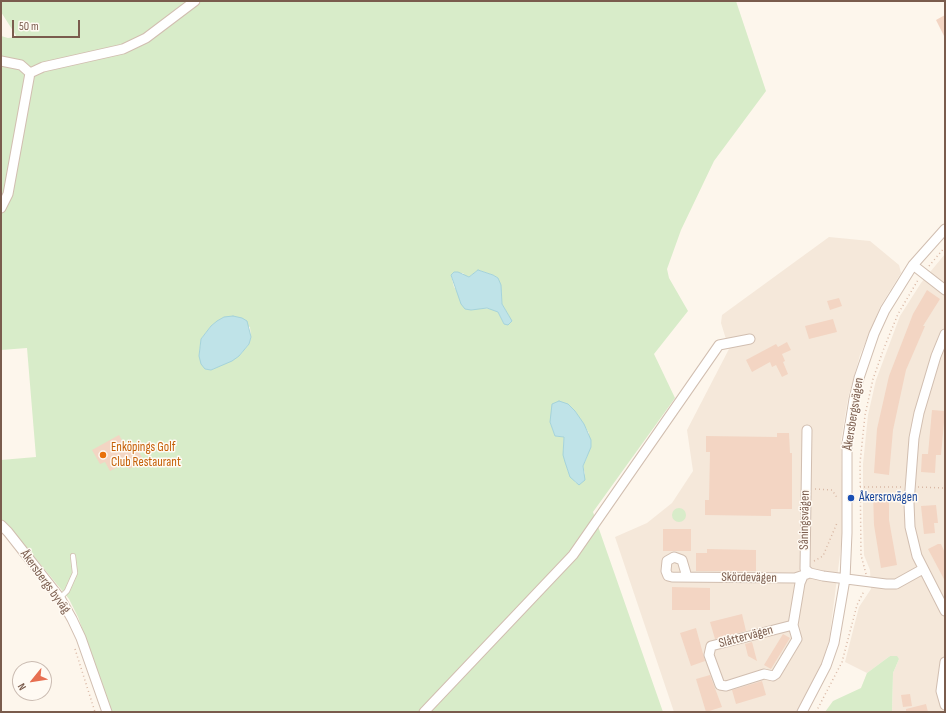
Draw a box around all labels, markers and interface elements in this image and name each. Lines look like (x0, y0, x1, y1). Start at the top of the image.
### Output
scale bar (14, 12, 82, 38)
text: 50 m (19, 19, 39, 34)
street label: Åkersbergsvägen (841, 376, 867, 452)
place label: Enköpings Golf Club Restaurant (111, 440, 181, 471)
marker: Enköpings Golf Club Restaurant (98, 450, 108, 460)
street label: Såningsvägen (797, 490, 813, 550)
place label: Åkersrovägen (859, 490, 917, 506)
marker: Åkersrovägen (846, 493, 856, 503)
street label: Åkersbergs byväg (17, 547, 73, 617)
street label: Skördevägen (721, 570, 777, 586)
street label: Slåttervägen (717, 622, 775, 652)
north arrow (12, 661, 52, 701)
text: N (15, 681, 29, 693)

